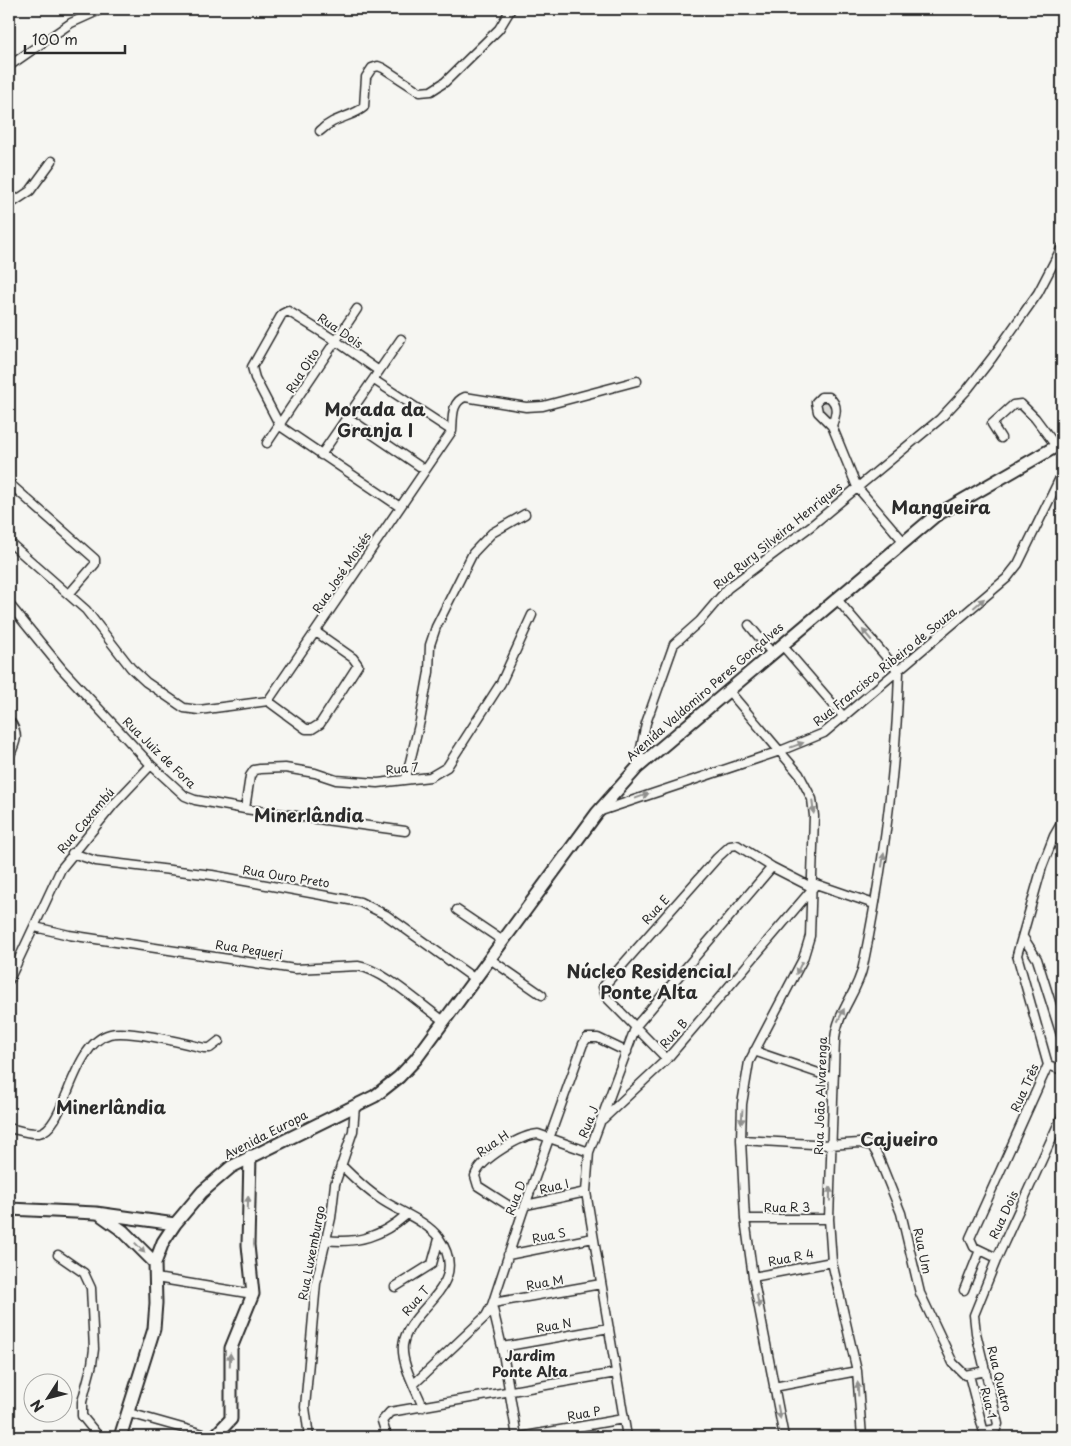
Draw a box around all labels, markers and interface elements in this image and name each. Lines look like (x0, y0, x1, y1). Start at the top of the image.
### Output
scale bar (25, 22, 125, 54)
text: 100 m (32, 27, 78, 50)
street label: Rua Dois (314, 308, 367, 352)
street label: Rua Oito (281, 344, 324, 396)
district label: Morada da Granja I (324, 395, 426, 443)
street label: Rua Rury Silveira Henriques (709, 477, 846, 593)
district label: Mangueira (891, 493, 991, 520)
street label: Rua José Moisés (307, 528, 375, 617)
one-way arrow (973, 597, 985, 609)
street label: Rua Francisco Ribeiro de Souza (809, 602, 961, 730)
street label: Avenida Valdomiro Peres Gonçalves (622, 617, 787, 765)
one-way arrow (862, 629, 873, 642)
street label: Rua Juiz de Fora (119, 713, 201, 792)
one-way arrow (790, 741, 805, 749)
street label: Rua 7 (384, 757, 420, 779)
street label: Rua Caxambú (52, 784, 118, 857)
one-way arrow (635, 792, 650, 799)
one-way arrow (809, 800, 817, 816)
district label: Minerlândia (254, 801, 364, 828)
one-way arrow (879, 851, 887, 867)
street label: Rua Ouro Preto (241, 860, 331, 892)
street label: Rua E (637, 891, 673, 928)
street label: Rua Pequeri (214, 935, 284, 963)
district label: Núcleo Residencial Ponte Alta (567, 957, 731, 1005)
one-way arrow (795, 961, 803, 975)
one-way arrow (837, 1008, 845, 1023)
street label: Rua B (655, 1014, 691, 1052)
street label: Rua João Alvarenga (809, 1036, 831, 1155)
street label: Rua Três (1005, 1060, 1043, 1115)
district label: Minerlândia (56, 1093, 166, 1120)
street label: Rua J (573, 1103, 603, 1140)
street label: Avenida Europa (221, 1105, 311, 1163)
one-way arrow (737, 1109, 745, 1125)
street label: Rua H (473, 1125, 512, 1161)
district label: Cajueiro (860, 1125, 938, 1152)
street label: Rua I (537, 1174, 570, 1198)
street label: Rua D (500, 1178, 530, 1218)
one-way arrow (826, 1186, 834, 1202)
street label: Rua Dois (984, 1187, 1022, 1242)
one-way arrow (245, 1195, 253, 1211)
street label: Rua R 3 (764, 1198, 810, 1216)
street label: Rua Luxemburgo (293, 1204, 329, 1302)
street label: Rua S (530, 1223, 567, 1247)
street label: Rua Um (909, 1226, 937, 1276)
one-way arrow (134, 1241, 146, 1253)
street label: Rua R 4 (766, 1244, 815, 1270)
street label: Rua M (525, 1270, 565, 1294)
street label: Rua T (397, 1281, 434, 1319)
one-way arrow (754, 1294, 762, 1309)
street label: Rua N (535, 1313, 573, 1337)
street label: Rua Quatro (983, 1344, 1017, 1414)
district label: Jardim Ponte Alta (492, 1345, 568, 1382)
one-way arrow (226, 1352, 234, 1368)
north arrow (22, 1374, 72, 1424)
one-way arrow (853, 1380, 861, 1396)
street label: Rua 1 (976, 1385, 1002, 1420)
text: N (25, 1395, 49, 1417)
street label: Rua P (566, 1401, 602, 1425)
one-way arrow (776, 1404, 784, 1420)

